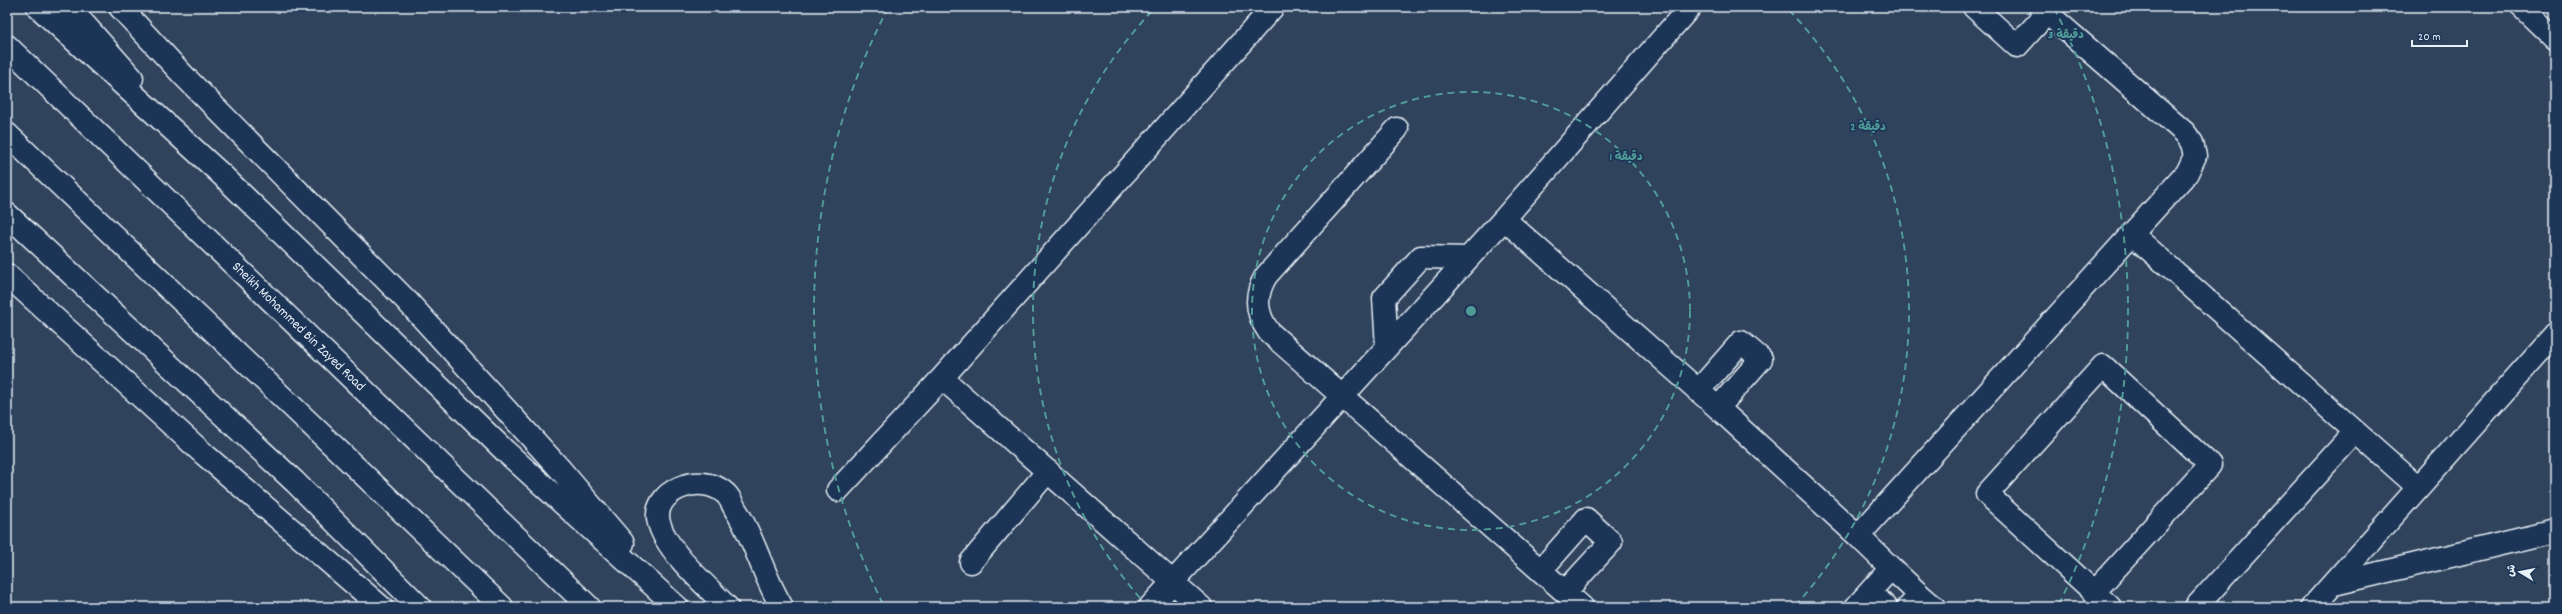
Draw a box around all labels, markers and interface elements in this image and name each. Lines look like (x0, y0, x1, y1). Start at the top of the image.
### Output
scale bar (2412, 22, 2467, 48)
text: 3 دقيقة (2048, 27, 2084, 44)
text: 20 m (2418, 29, 2441, 46)
text: 2 دقيقة (1850, 119, 1886, 136)
text: 1 دقيقة (1609, 149, 1643, 166)
street label: Sheikh Mohammed Bin Zayed Road (227, 258, 369, 396)
centre of rings (1464, 304, 1478, 318)
north arrow (2500, 552, 2540, 592)
text: ش (2503, 563, 2521, 578)

